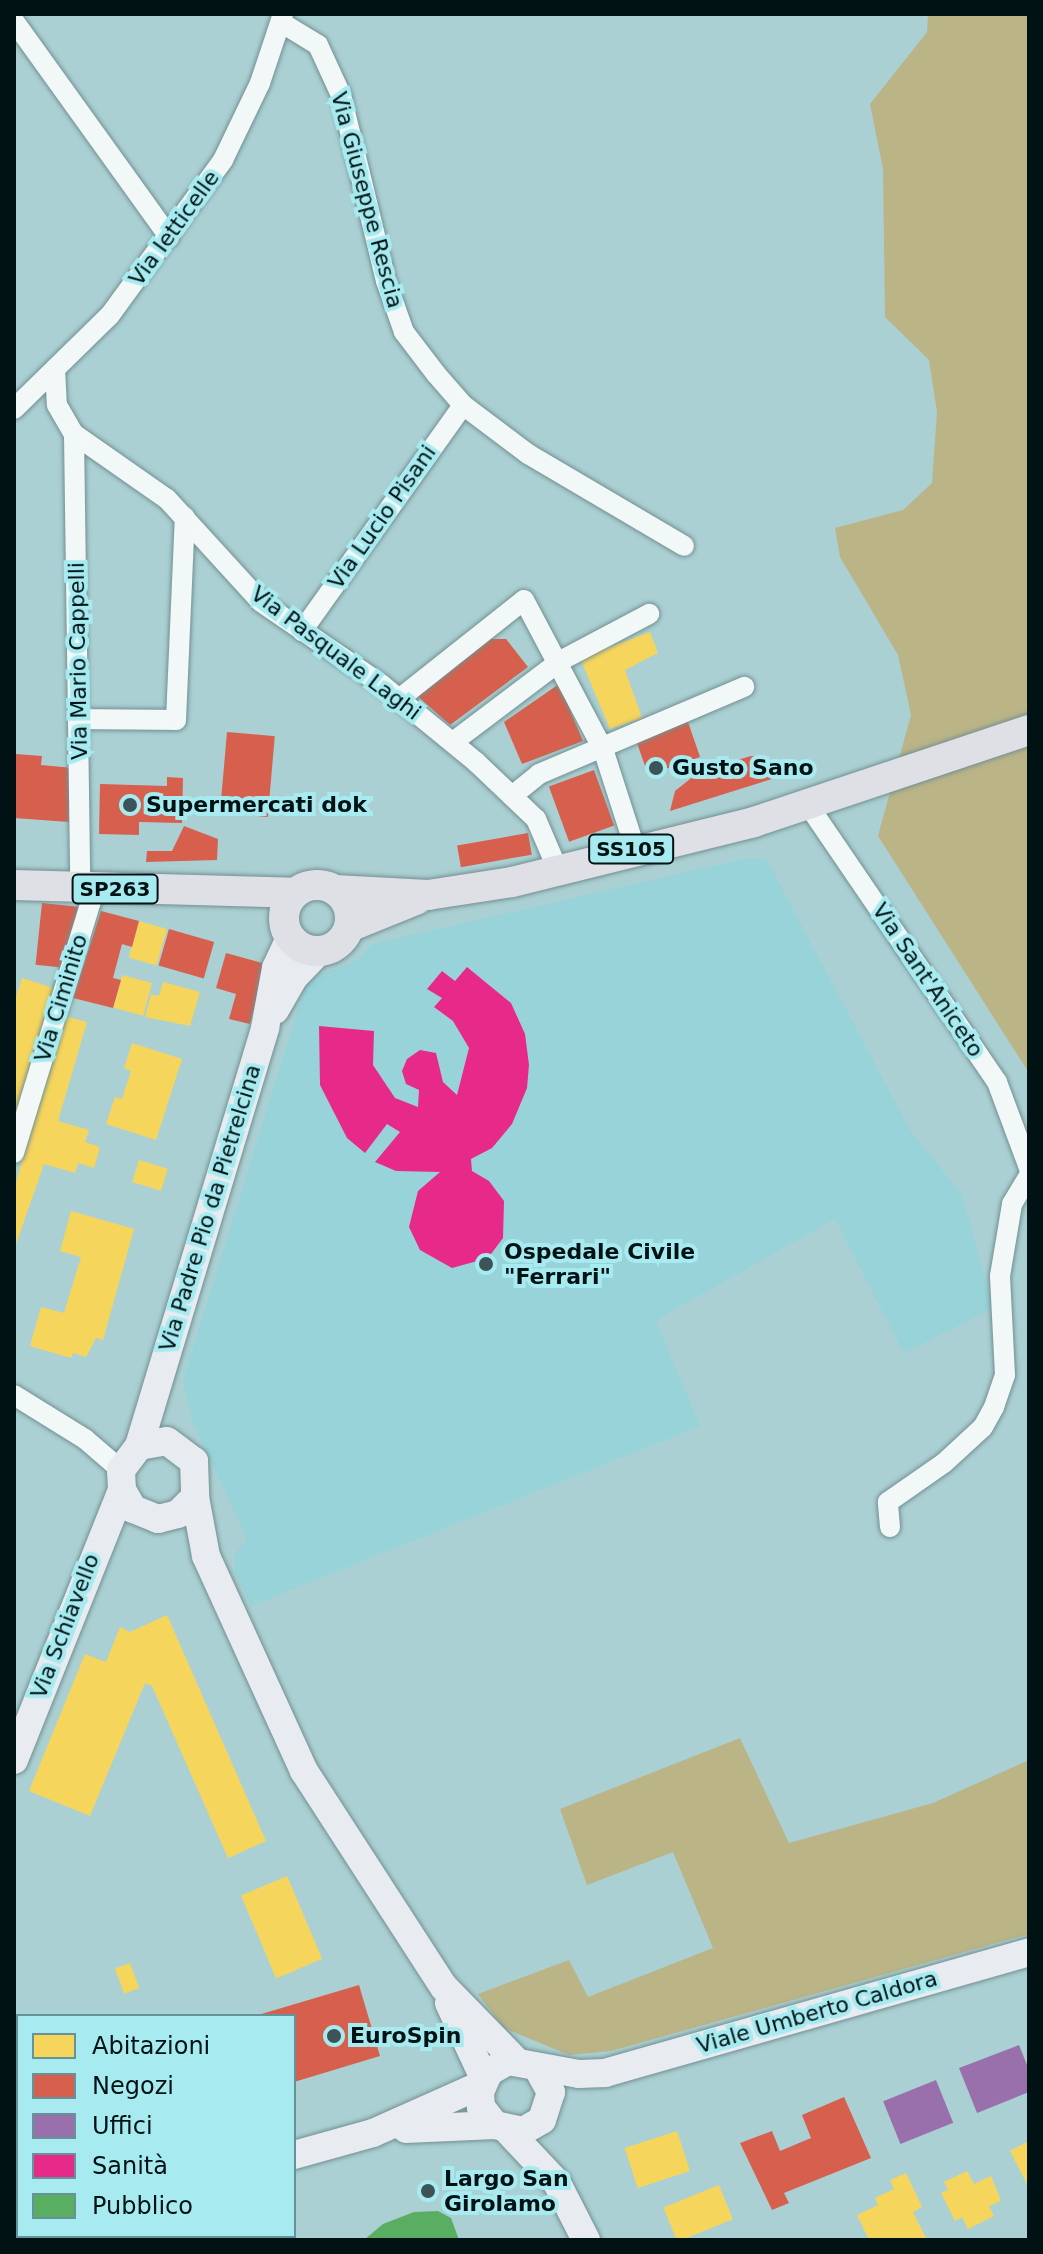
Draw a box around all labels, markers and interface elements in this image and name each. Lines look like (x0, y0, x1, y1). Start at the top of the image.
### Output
street label: Via Giuseppe Rescia (325, 89, 409, 311)
street label: Via Ietticelle (123, 165, 225, 291)
street label: Via Lucio Pisani (323, 440, 441, 594)
street label: Via Mario Cappelli (63, 562, 93, 760)
street label: Via Pasquale Laghi (246, 580, 426, 726)
place label: Gusto Sano (672, 755, 814, 781)
marker: Gusto Sano (647, 759, 665, 777)
place label: Supermercati dok (146, 792, 367, 818)
marker: Supermercati dok (121, 796, 139, 814)
road number: SS105 (587, 833, 675, 865)
road number: SP263 (71, 873, 159, 905)
street label: Via Sant'Aniceto (867, 898, 989, 1062)
street label: Via Ciminito (29, 931, 93, 1065)
street label: Via Padre Pio da Pietrelcina (154, 1061, 266, 1355)
place label: Ospedale Civile "Ferrari" (504, 1238, 695, 1290)
marker: Ospedale Civile "Ferrari" (475, 1253, 497, 1275)
street label: Via Schiavello (25, 1550, 105, 1702)
street label: Viale Umberto Caldora (694, 1965, 940, 2059)
legend (16, 2014, 296, 2238)
place label: EuroSpin (350, 2023, 461, 2049)
marker: EuroSpin (325, 2027, 343, 2045)
text: Abitazioni (92, 2032, 210, 2060)
text: Negozi (92, 2072, 174, 2100)
text: Uffici (92, 2112, 153, 2140)
text: Sanità (92, 2152, 168, 2180)
place label: Largo San Girolamo (444, 2165, 569, 2216)
marker: Largo San Girolamo (419, 2182, 437, 2200)
text: Pubblico (92, 2192, 193, 2220)

